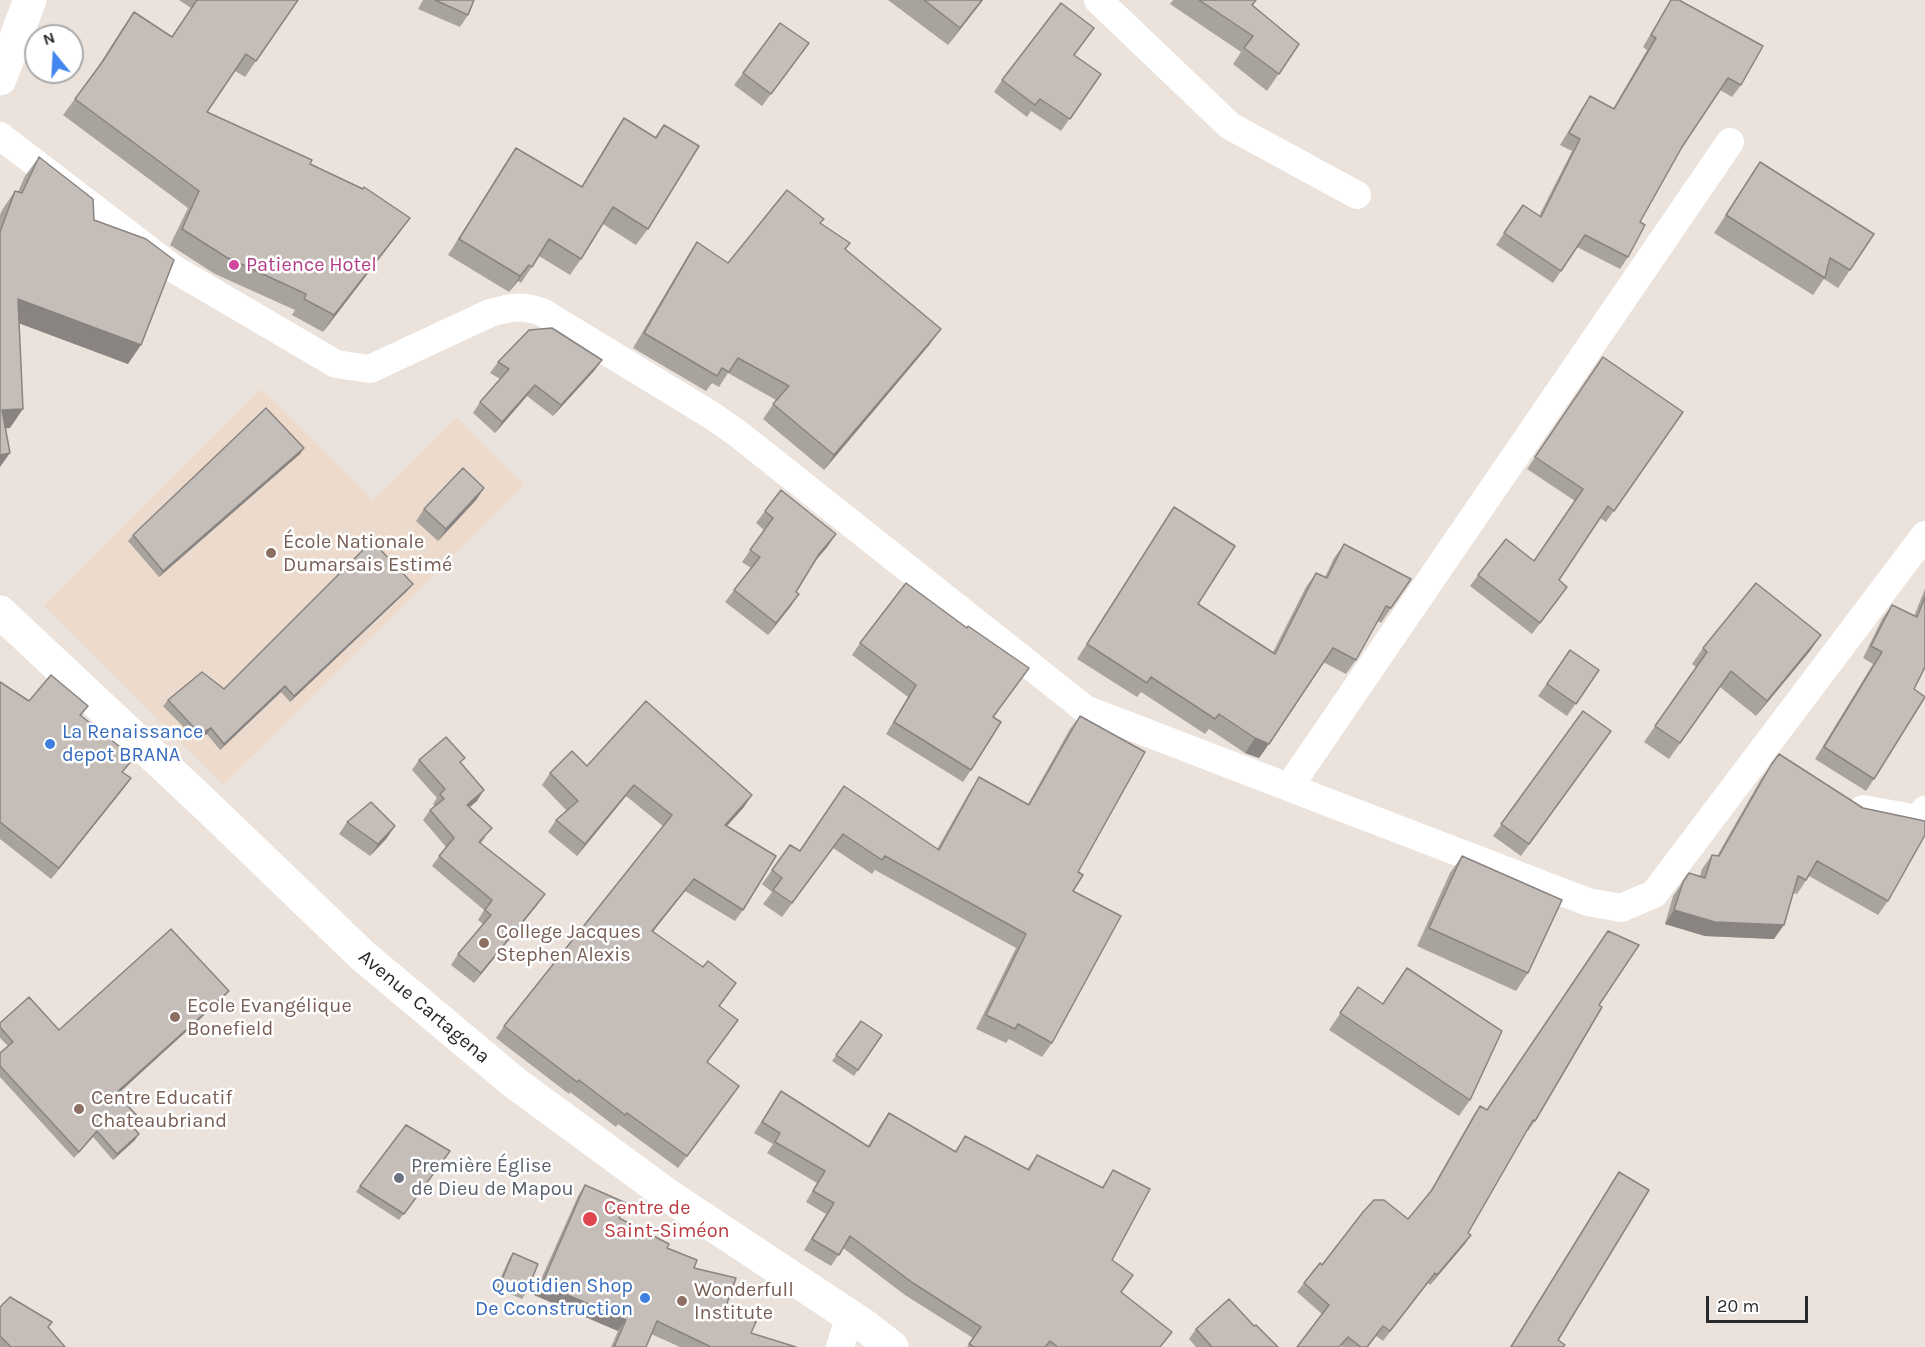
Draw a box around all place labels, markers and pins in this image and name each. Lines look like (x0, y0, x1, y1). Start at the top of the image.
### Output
place label: Patience Hotel (246, 253, 377, 277)
marker: Patience Hotel (227, 258, 241, 272)
place label: École Nationale Dumarsais Estimé (283, 530, 452, 577)
marker: École Nationale Dumarsais Estimé (264, 546, 278, 560)
place label: La Renaissance depot BRANA (62, 720, 203, 767)
marker: La Renaissance depot BRANA (43, 737, 57, 751)
place label: College Jacques Stephen Alexis (496, 920, 641, 967)
marker: College Jacques Stephen Alexis (477, 936, 491, 950)
place label: Ecole Evangélique Bonefield (187, 994, 352, 1041)
marker: Ecole Evangélique Bonefield (168, 1010, 182, 1024)
place label: Centre Educatif Chateaubriand (91, 1086, 232, 1133)
marker: Centre Educatif Chateaubriand (72, 1102, 86, 1116)
place label: Première Église de Dieu de Mapou (411, 1154, 574, 1201)
marker: Première Église de Dieu de Mapou (392, 1171, 406, 1185)
place label: Centre de Saint-Siméon (604, 1196, 730, 1243)
marker: Centre de Saint-Siméon (581, 1210, 599, 1228)
place label: Quotidien Shop De Cconstruction (475, 1274, 633, 1321)
place label: Wonderfull Institute (694, 1278, 794, 1325)
marker: Quotidien Shop De Cconstruction (638, 1291, 652, 1305)
marker: Wonderfull Institute (675, 1294, 689, 1308)

